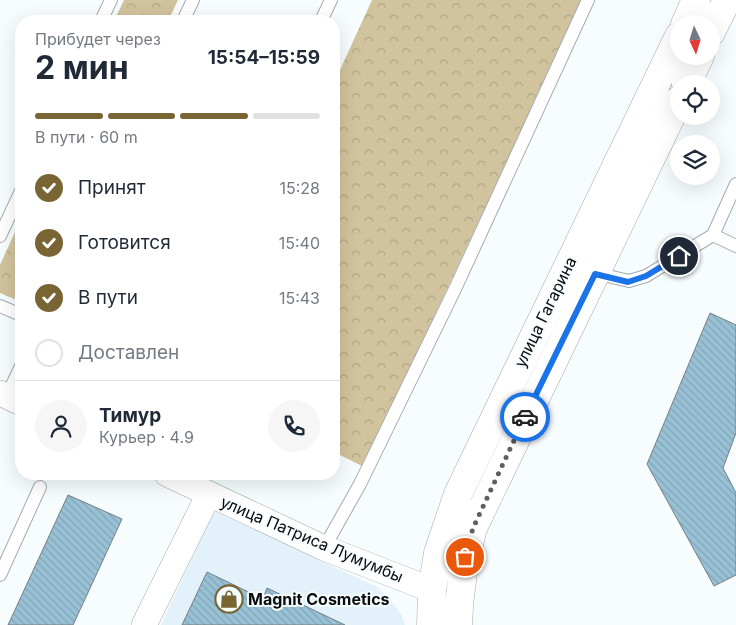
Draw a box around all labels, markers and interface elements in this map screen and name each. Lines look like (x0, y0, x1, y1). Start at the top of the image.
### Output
north arrow (670, 15, 720, 65)
map controls (670, 15, 720, 185)
text: Прибудет через (35, 29, 161, 49)
text: 15:54–15:59 (208, 46, 320, 69)
text: 2 мин (35, 48, 129, 87)
button: locate (670, 75, 720, 125)
text: В пути · 60 m (35, 127, 138, 147)
button: layers (670, 135, 720, 185)
icon: check (35, 174, 63, 202)
text: Принят (78, 176, 146, 199)
text: 15:28 (280, 178, 320, 198)
icon: check (35, 229, 63, 257)
text: Готовится (78, 231, 171, 254)
text: 15:40 (279, 233, 320, 253)
pin (658, 235, 700, 277)
icon: home (665, 242, 693, 270)
street label: улица Гагарина (510, 253, 580, 371)
icon: check (35, 284, 63, 312)
text: В пути (78, 286, 138, 309)
text: 15:43 (279, 288, 320, 308)
text: Доставлен (78, 341, 179, 364)
courier (500, 392, 550, 442)
button: person (35, 400, 87, 452)
button: phone (268, 400, 320, 452)
icon: car (511, 403, 539, 431)
text: Тимур (99, 404, 161, 427)
text: Курьер · 4.9 (99, 427, 194, 447)
street label: улица Патриса Лумумбы (218, 491, 406, 587)
pin (444, 536, 486, 578)
icon: bag (451, 543, 479, 571)
shop icon: Magnit Cosmetics (214, 584, 244, 614)
place label: Magnit Cosmetics (248, 589, 390, 609)

